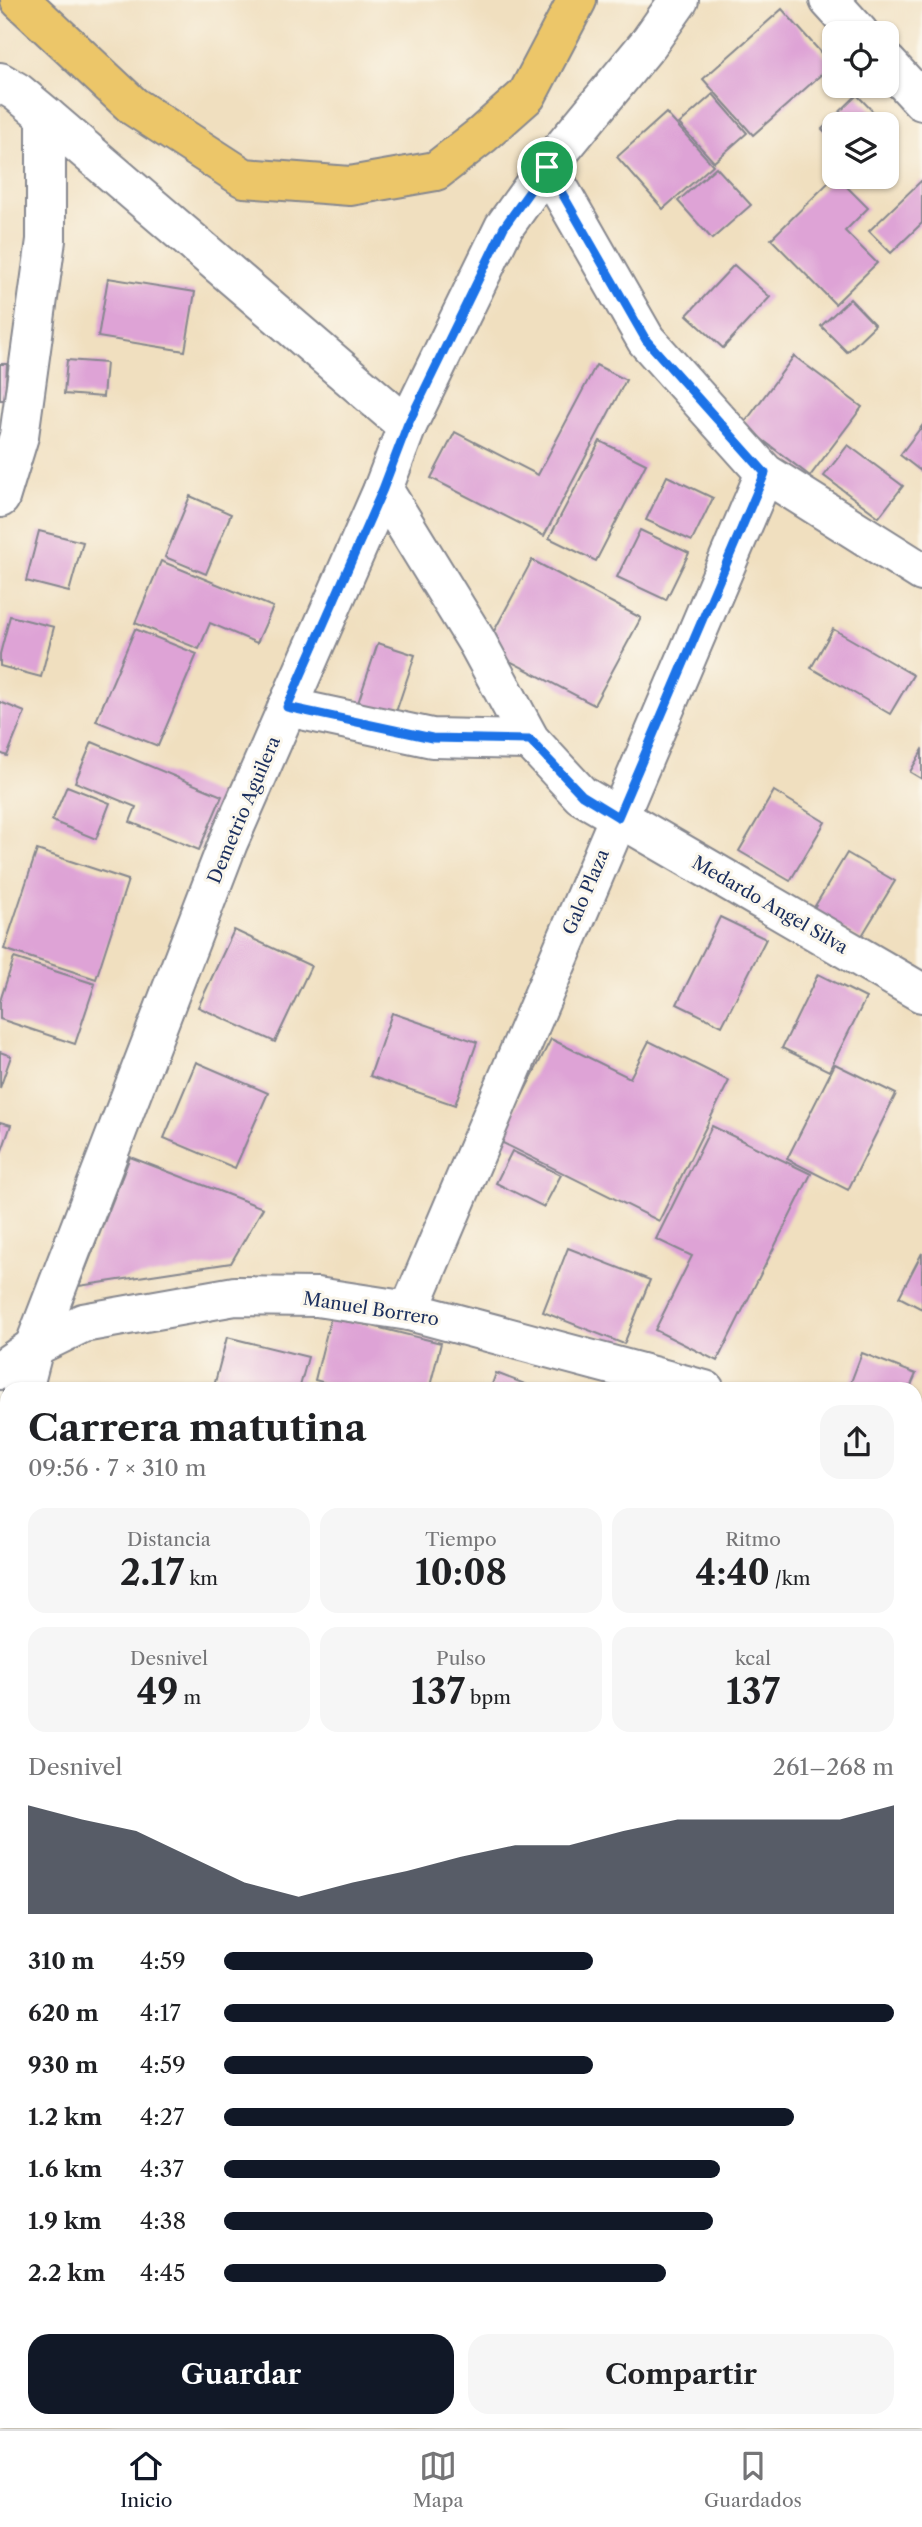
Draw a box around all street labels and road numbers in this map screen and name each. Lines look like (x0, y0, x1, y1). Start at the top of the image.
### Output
street label: Demetrio Aguilera (203, 733, 285, 887)
street label: Galo Plaza (558, 846, 614, 938)
street label: Medardo Angel Silva (688, 851, 852, 959)
street label: Manuel Borrero (302, 1287, 440, 1331)

